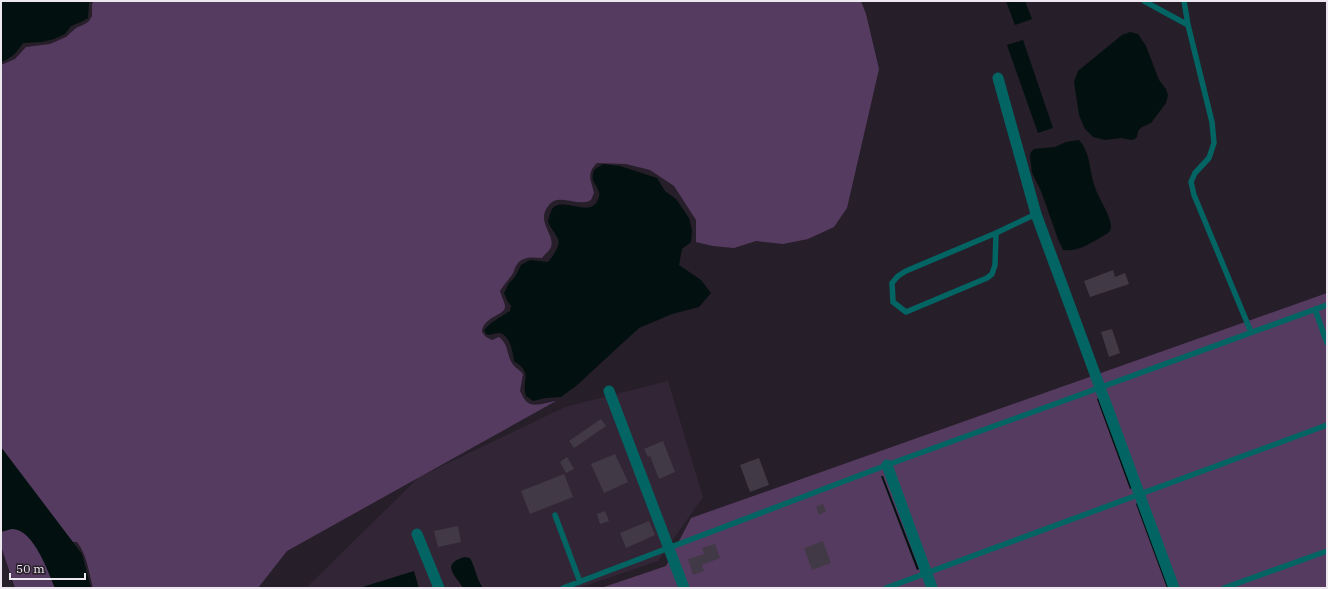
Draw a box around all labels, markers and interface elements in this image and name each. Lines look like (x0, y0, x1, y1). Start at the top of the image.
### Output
scale bar (10, 555, 85, 581)
text: 50 m (16, 561, 45, 576)

